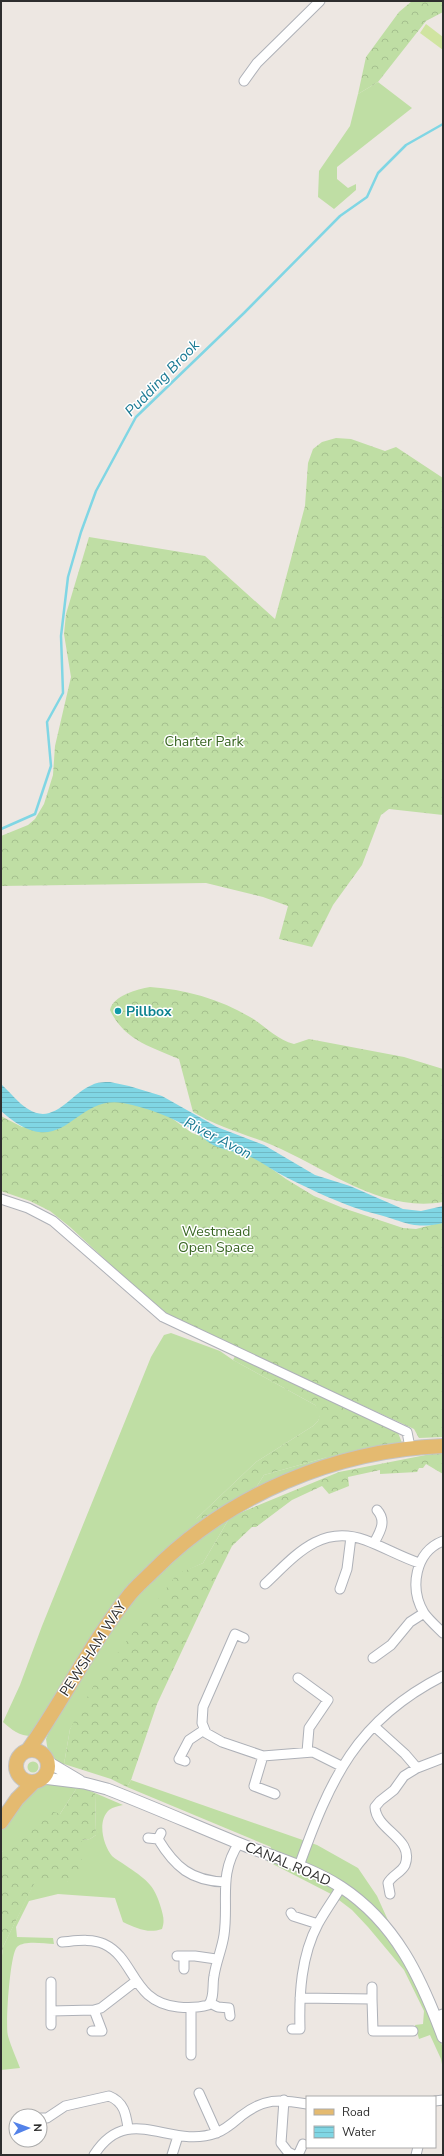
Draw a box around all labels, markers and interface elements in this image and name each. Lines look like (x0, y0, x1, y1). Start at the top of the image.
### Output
water label: Pudding Brook (120, 335, 204, 421)
park label: Charter Park (164, 732, 245, 751)
place label: Pillbox (126, 1002, 172, 1021)
marker: Pillbox (113, 1006, 123, 1016)
water label: River Avon (181, 1112, 255, 1164)
park label: Westmead Open Space (178, 1222, 254, 1257)
street label: PEWSHAM WAY (55, 1597, 131, 1700)
street label: CANAL ROAD (242, 1837, 334, 1891)
legend (306, 2096, 436, 2148)
text: Road (342, 2104, 370, 2120)
north arrow (8, 2108, 48, 2148)
text: N (30, 2123, 45, 2132)
text: Water (342, 2124, 376, 2140)

